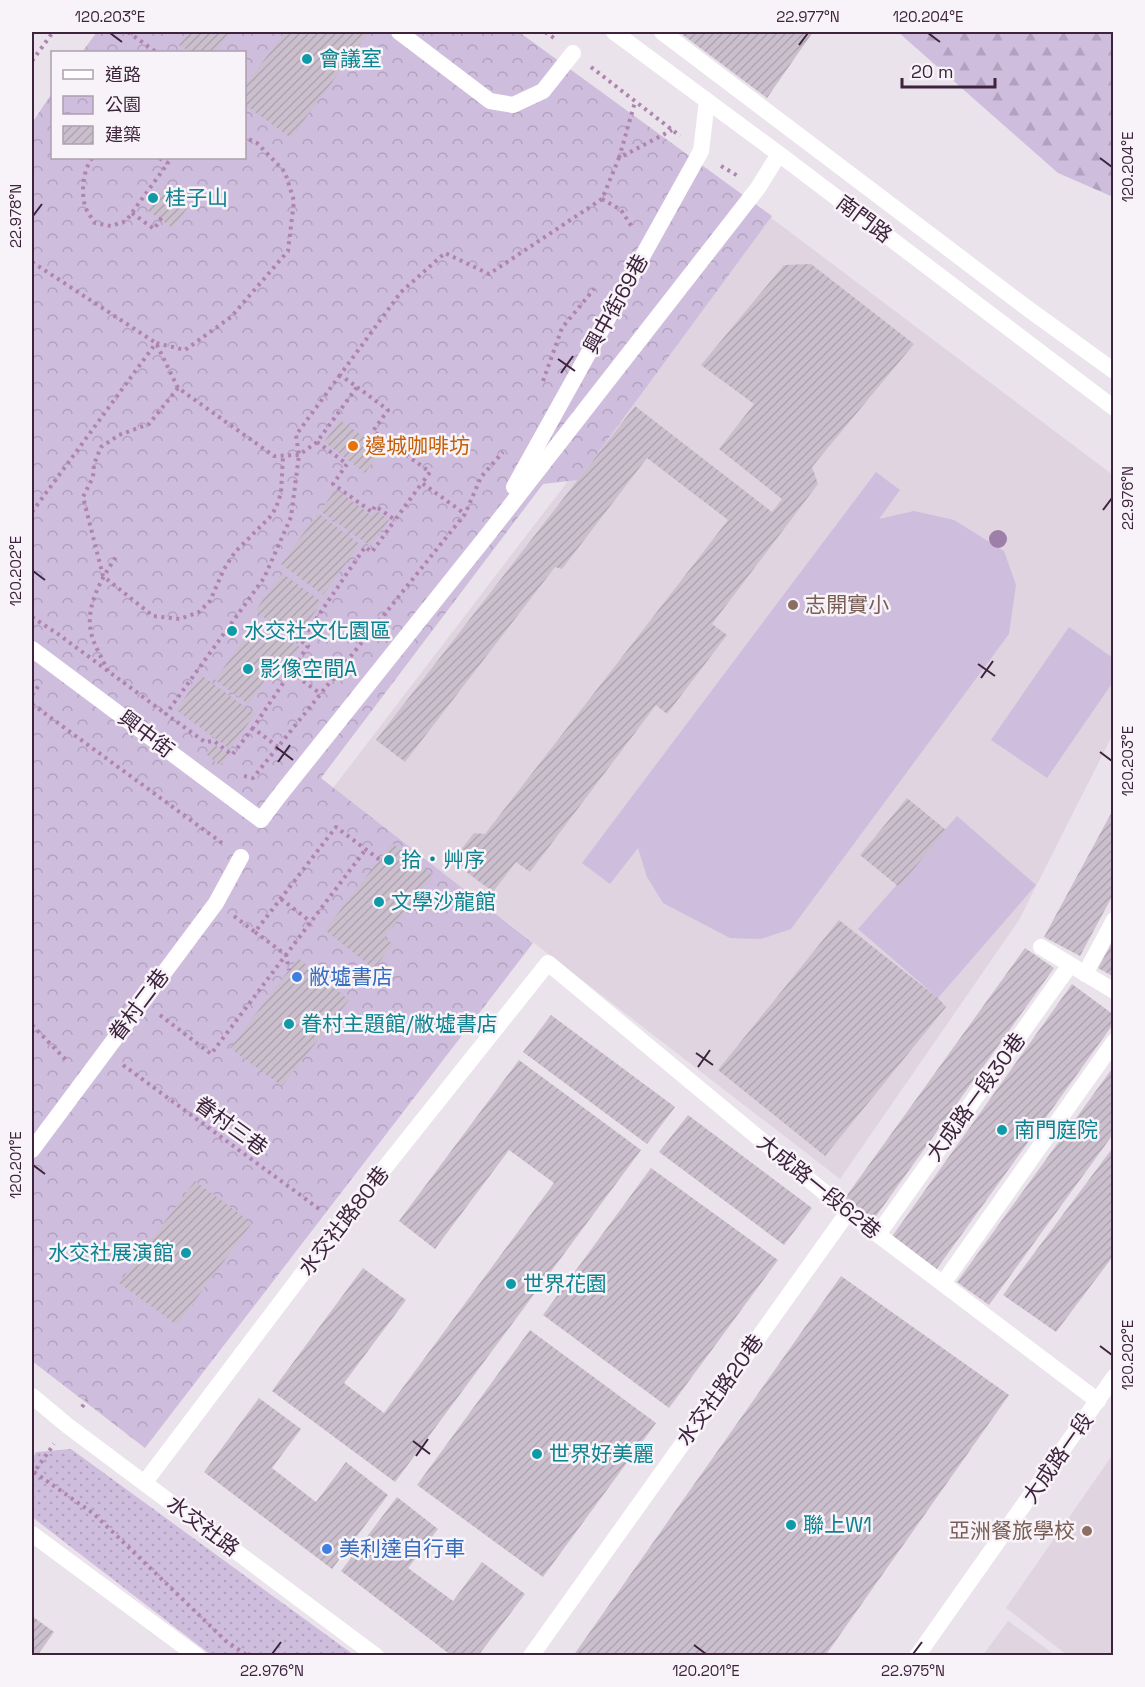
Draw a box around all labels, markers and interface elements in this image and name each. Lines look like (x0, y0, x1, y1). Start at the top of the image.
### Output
text: 120.203°E (75, 7, 145, 26)
text: 22.977°N (776, 7, 840, 26)
text: 120.204°E (893, 7, 963, 26)
place label: 會議室 (319, 45, 382, 72)
legend (51, 51, 246, 159)
scale bar (902, 51, 995, 89)
marker: 會議室 (300, 52, 314, 66)
text: 20 m (911, 60, 954, 83)
text: 道路 (105, 63, 141, 86)
text: 公園 (105, 93, 141, 116)
text: 建築 (105, 123, 141, 146)
text: 120.204°E (1118, 132, 1137, 202)
text: 22.978°N (6, 184, 25, 248)
place label: 桂子山 (165, 184, 228, 211)
street label: 南門路 (831, 189, 898, 248)
marker: 桂子山 (146, 191, 160, 205)
street label: 興中街69巷 (577, 249, 654, 358)
place label: 邊城咖啡坊 (365, 432, 470, 459)
marker: 邊城咖啡坊 (346, 439, 360, 453)
text: 22.976°N (1118, 466, 1137, 530)
text: 120.202°E (6, 536, 25, 606)
place label: 志開實小 (805, 591, 889, 618)
marker: 志開實小 (786, 598, 800, 612)
place label: 水交社文化園區 (244, 617, 391, 644)
marker: 水交社文化園區 (225, 624, 239, 638)
place label: 影像空間A (260, 655, 357, 682)
marker: 影像空間A (241, 662, 255, 676)
street label: 興中街 (113, 704, 180, 763)
text: 120.203°E (1118, 726, 1137, 796)
place label: 拾・艸序 (401, 846, 485, 873)
marker: 拾・艸序 (382, 853, 396, 867)
place label: 文學沙龍館 (391, 888, 496, 915)
marker: 文學沙龍館 (372, 895, 386, 909)
street label: 眷村二巷 (103, 963, 175, 1046)
place label: 敝墟書店 (309, 963, 393, 990)
marker: 敝墟書店 (290, 970, 304, 984)
place label: 眷村主題館/敝墟書店 (301, 1010, 498, 1037)
marker: 眷村主題館/敝墟書店 (282, 1017, 296, 1031)
street label: 大成路一段30巷 (920, 1027, 1031, 1166)
street label: 眷村三巷 (189, 1090, 273, 1161)
place label: 南門庭院 (1014, 1116, 1098, 1143)
marker: 南門庭院 (995, 1123, 1009, 1137)
street label: 大成路一段62巷 (752, 1128, 887, 1245)
text: 120.201°E (6, 1131, 25, 1199)
street label: 水交社路80巷 (292, 1161, 395, 1281)
place label: 水交社展演館 (48, 1239, 174, 1266)
marker: 水交社展演館 (179, 1246, 193, 1260)
place label: 世界花園 (523, 1270, 607, 1297)
marker: 世界花園 (504, 1277, 518, 1291)
text: 120.202°E (1118, 1320, 1137, 1390)
street label: 水交社路20巷 (670, 1329, 769, 1451)
street label: 大成路一段 (1016, 1407, 1099, 1508)
place label: 世界好美麗 (549, 1440, 654, 1467)
marker: 世界好美麗 (530, 1447, 544, 1461)
street label: 水交社路 (162, 1490, 245, 1562)
place label: 聯上W1 (803, 1511, 872, 1538)
place label: 亞洲餐旅學校 (949, 1517, 1075, 1544)
marker: 聯上W1 (784, 1518, 798, 1532)
marker: 亞洲餐旅學校 (1080, 1524, 1094, 1538)
place label: 美利達自行車 (339, 1535, 465, 1562)
marker: 美利達自行車 (320, 1542, 334, 1556)
text: 22.976°N (240, 1661, 304, 1680)
text: 120.201°E (672, 1661, 740, 1680)
text: 22.975°N (881, 1661, 945, 1680)

